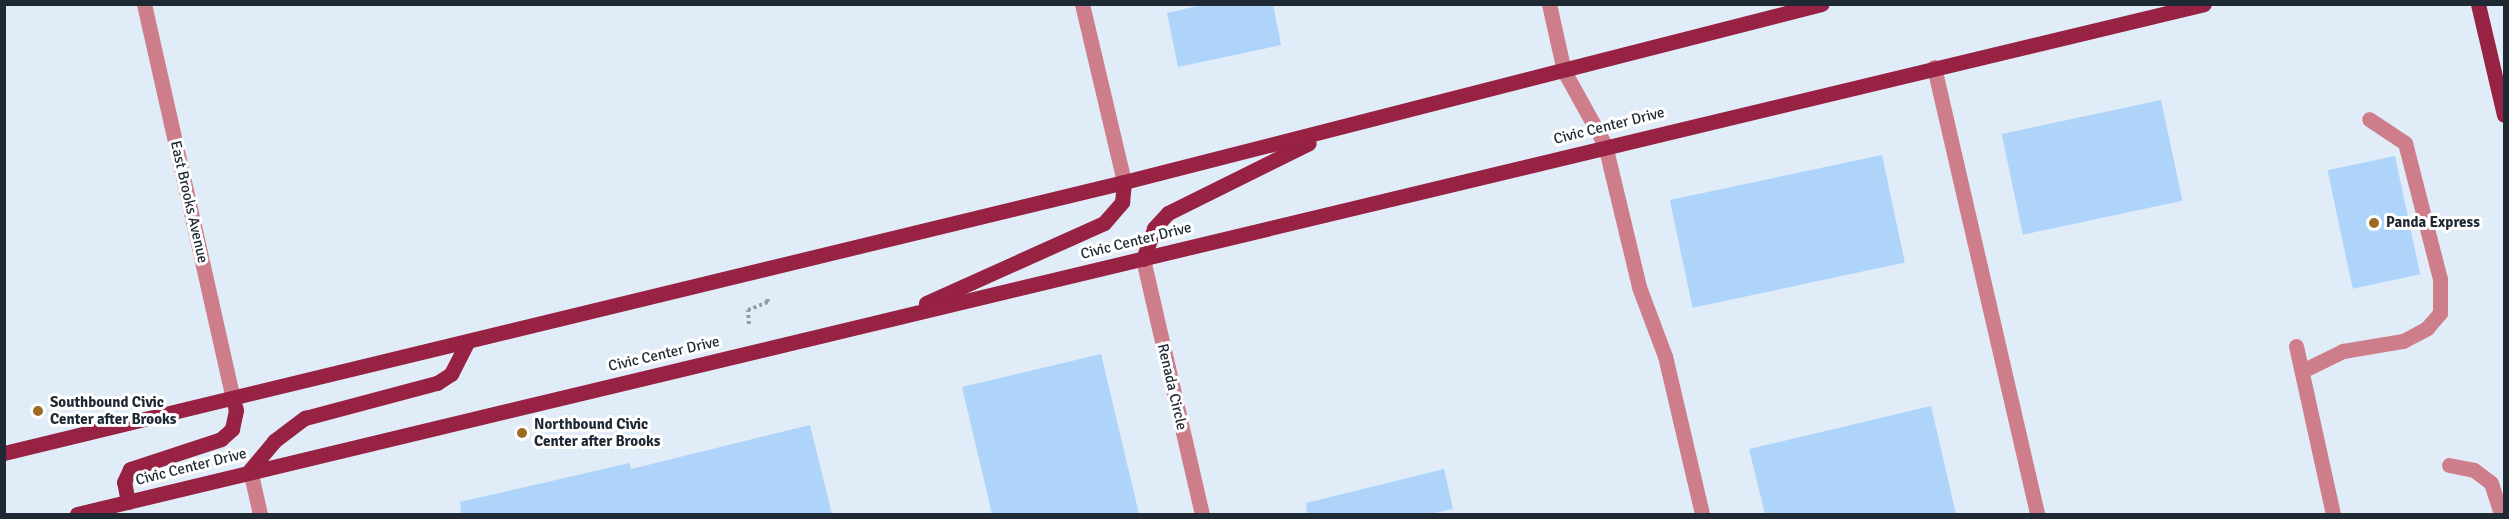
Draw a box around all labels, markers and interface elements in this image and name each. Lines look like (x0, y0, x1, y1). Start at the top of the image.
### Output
street label: Civic Center Drive (1552, 104, 1666, 148)
street label: East Brooks Avenue (166, 139, 212, 265)
place label: Panda Express (2386, 214, 2480, 232)
marker: Panda Express (2367, 216, 2381, 230)
street label: Civic Center Drive (1079, 219, 1193, 263)
street label: Civic Center Drive (607, 332, 721, 376)
street label: Renada Circle (1153, 342, 1191, 432)
place label: Southbound Civic Center after Brooks (50, 393, 177, 428)
marker: Southbound Civic Center after Brooks (31, 404, 45, 418)
place label: Northbound Civic Center after Brooks (534, 415, 661, 450)
marker: Northbound Civic Center after Brooks (515, 426, 529, 440)
street label: Civic Center Drive (134, 445, 248, 489)

